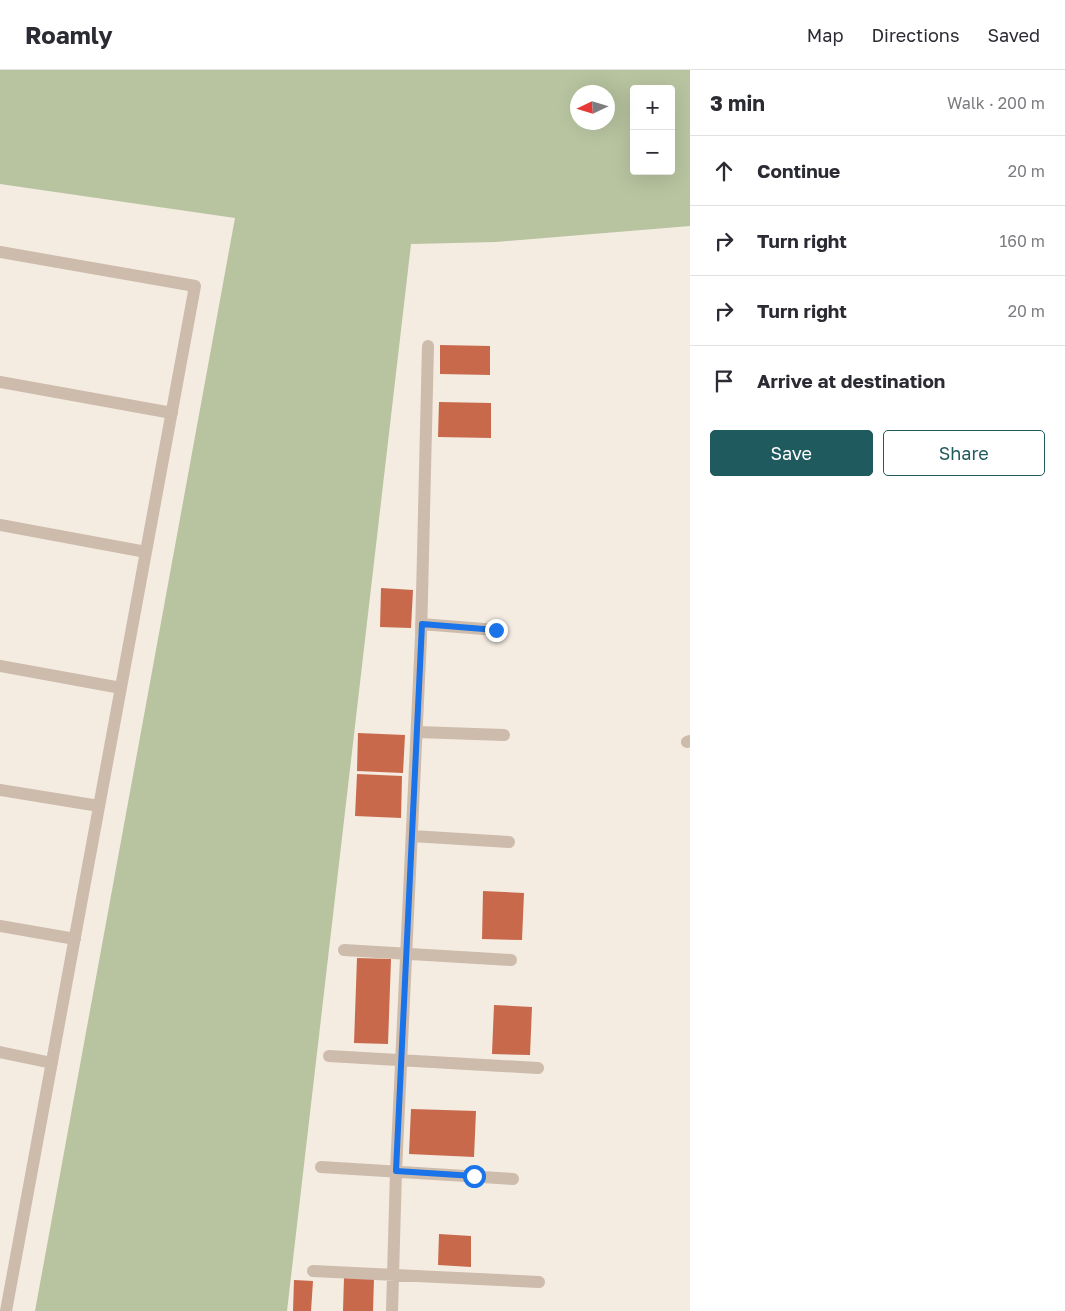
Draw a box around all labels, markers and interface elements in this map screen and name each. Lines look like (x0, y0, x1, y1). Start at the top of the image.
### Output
text: Roamly (25, 20, 113, 49)
text: Map (807, 24, 843, 46)
text: Directions (871, 24, 959, 46)
text: Saved (987, 24, 1040, 46)
north arrow (570, 85, 615, 130)
map controls (630, 85, 675, 175)
button: + (630, 85, 675, 130)
text: 3 min (710, 90, 765, 116)
text: Walk · 200 m (947, 93, 1045, 113)
button: − (630, 130, 675, 175)
icon: ahead (710, 157, 738, 185)
text: Continue (757, 159, 840, 182)
text: 20 m (1008, 161, 1045, 181)
icon: right (710, 227, 738, 255)
text: Turn right (757, 229, 847, 252)
text: 160 m (999, 231, 1045, 251)
icon: right (710, 297, 738, 325)
text: Turn right (757, 299, 847, 322)
text: 20 m (1008, 301, 1045, 321)
icon: arrive (710, 367, 738, 395)
text: Arrive at destination (757, 369, 945, 392)
button: Save (710, 430, 873, 476)
button: Share (883, 430, 1045, 476)
route end (485, 619, 508, 642)
route start (463, 1165, 486, 1188)

